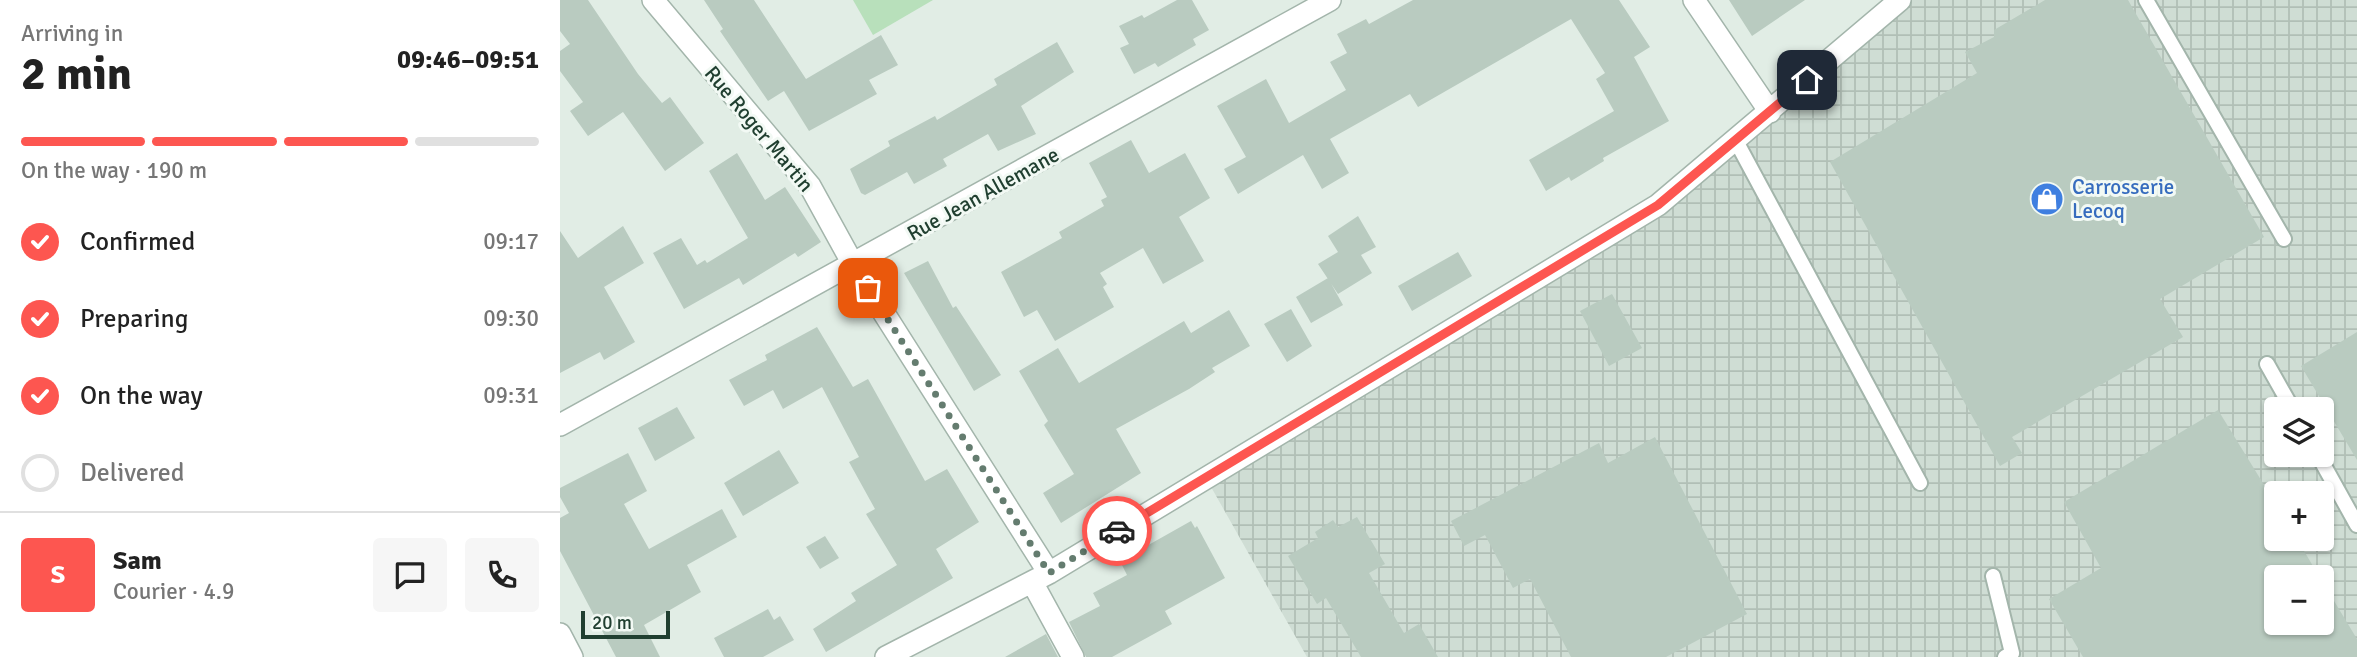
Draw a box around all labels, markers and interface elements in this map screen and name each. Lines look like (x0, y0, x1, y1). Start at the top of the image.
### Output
text: Arriving in (21, 19, 123, 48)
text: 09:46–09:51 (397, 44, 539, 76)
text: 2 min (21, 46, 132, 102)
pin (1777, 50, 1837, 110)
street label: Rue Roger Martin (699, 61, 819, 197)
icon: home (1788, 61, 1826, 99)
street label: Rue Jean Allemane (902, 141, 1064, 247)
text: On the way · 190 m (21, 156, 207, 185)
place label: Carrosserie Lecoq (2072, 174, 2174, 224)
shop icon: Carrosserie Lecoq (2028, 180, 2066, 218)
icon: check (21, 223, 59, 261)
text: Confirmed (80, 226, 195, 258)
text: 09:17 (483, 227, 539, 256)
pin (838, 258, 898, 318)
icon: bag (849, 269, 887, 307)
icon: check (21, 300, 59, 338)
text: Preparing (80, 303, 188, 335)
text: 09:30 (483, 304, 539, 333)
icon: check (21, 377, 59, 415)
text: On the way (80, 380, 203, 412)
text: 09:31 (483, 381, 539, 410)
map controls (2264, 397, 2334, 635)
button: layers (2264, 397, 2334, 467)
text: Delivered (80, 457, 185, 489)
button: + (2264, 481, 2334, 551)
courier (1082, 496, 1152, 566)
icon: car (1098, 512, 1136, 550)
button: chat (373, 538, 447, 612)
button: phone (465, 538, 539, 612)
text: Sam (113, 545, 162, 577)
text: S (51, 559, 65, 591)
button: − (2264, 565, 2334, 635)
text: Courier · 4.9 (113, 577, 234, 606)
scale bar (581, 608, 670, 640)
text: 20 m (592, 611, 632, 635)

